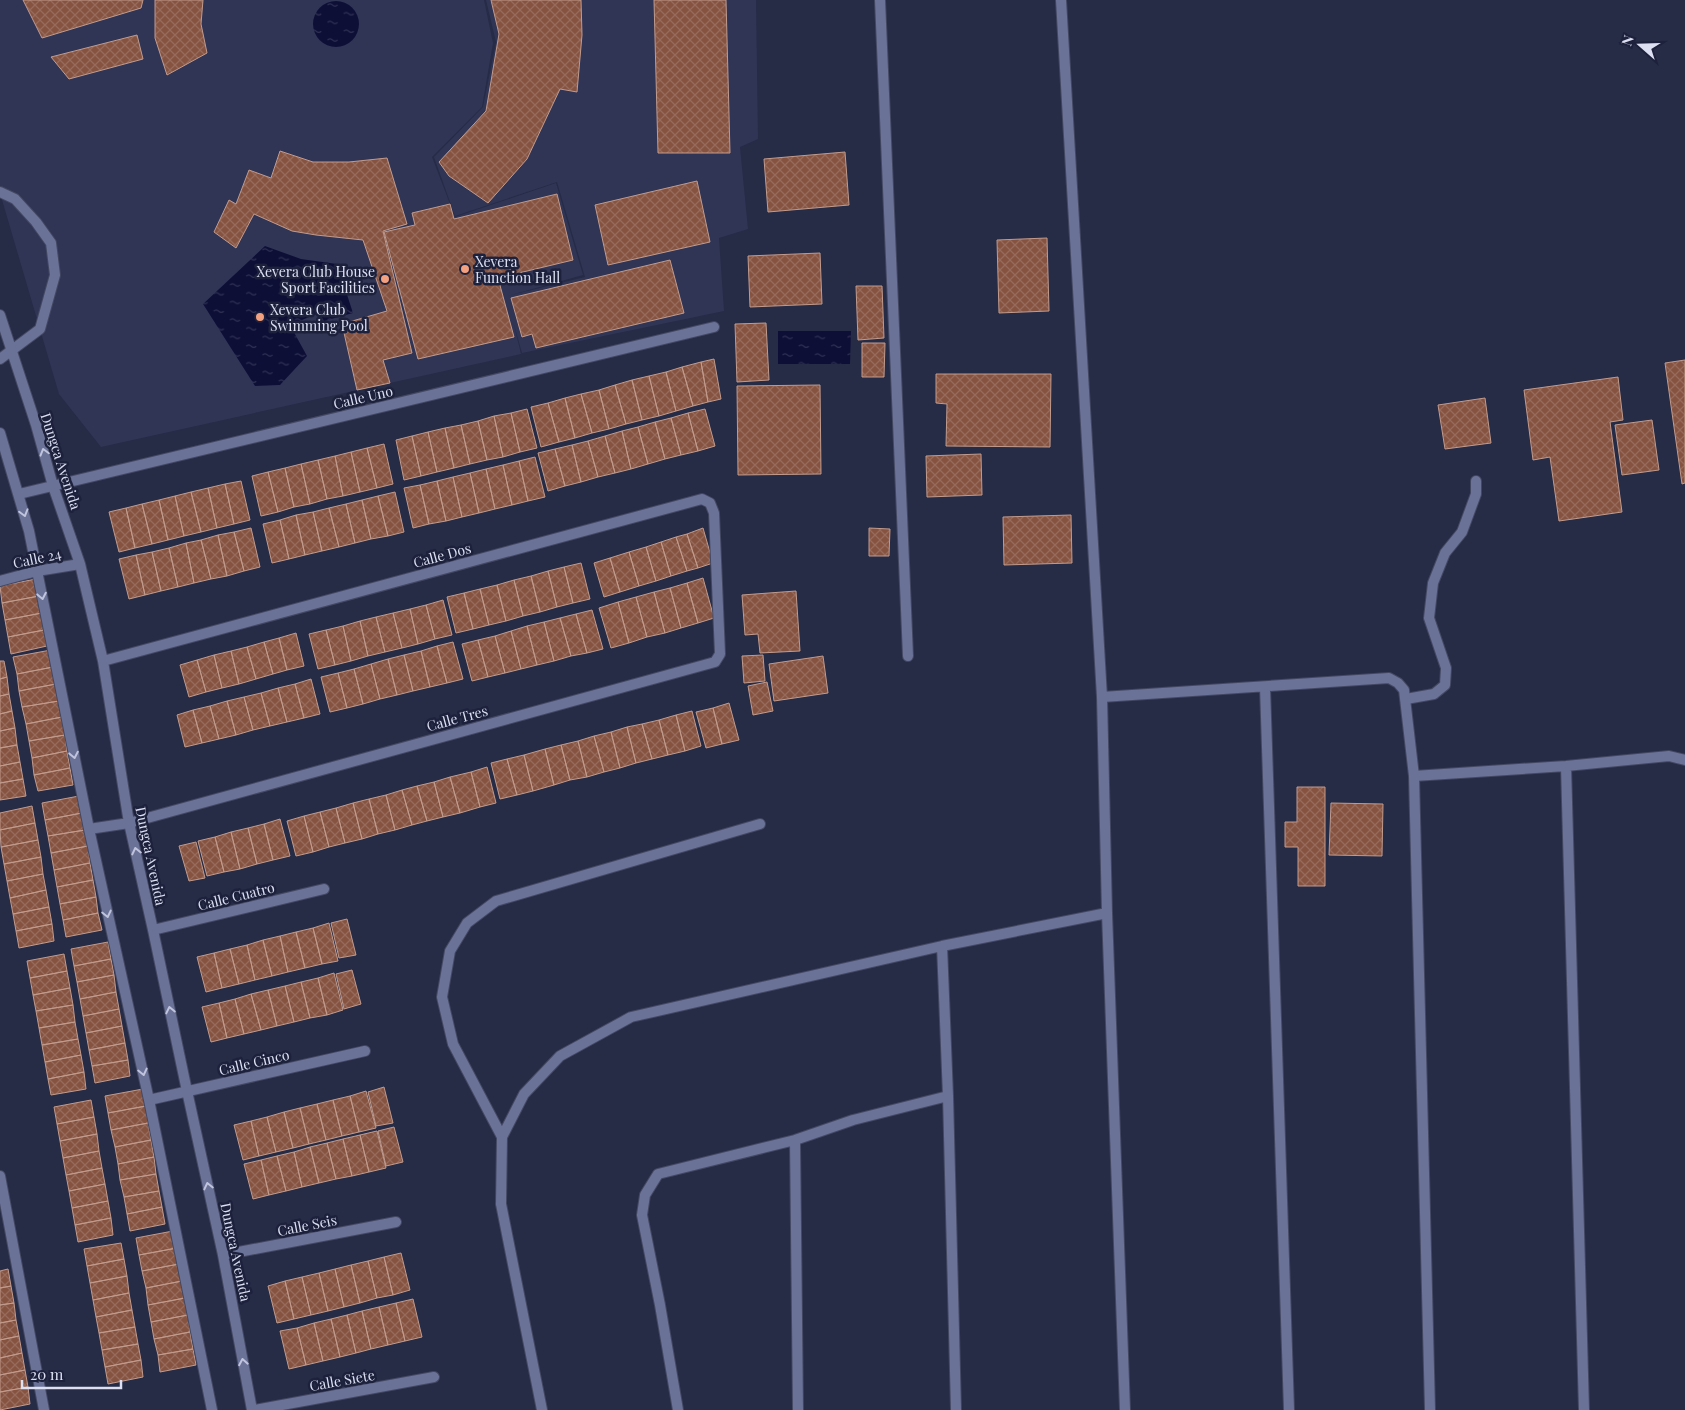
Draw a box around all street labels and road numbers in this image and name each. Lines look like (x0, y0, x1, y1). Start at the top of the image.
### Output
street label: Calle Uno (331, 381, 395, 413)
street label: Dungca Avenida (36, 410, 86, 512)
street label: Calle Dos (411, 538, 473, 572)
street label: Calle 24 (11, 544, 63, 572)
street label: Calle Tres (424, 701, 490, 735)
street label: Dungca Avenida (131, 805, 171, 907)
street label: Calle Cuatro (196, 877, 277, 915)
street label: Calle Cinco (217, 1045, 291, 1079)
street label: Dungca Avenida (216, 1201, 256, 1303)
street label: Calle Seis (276, 1210, 338, 1240)
street label: Calle Siete (308, 1365, 376, 1395)

